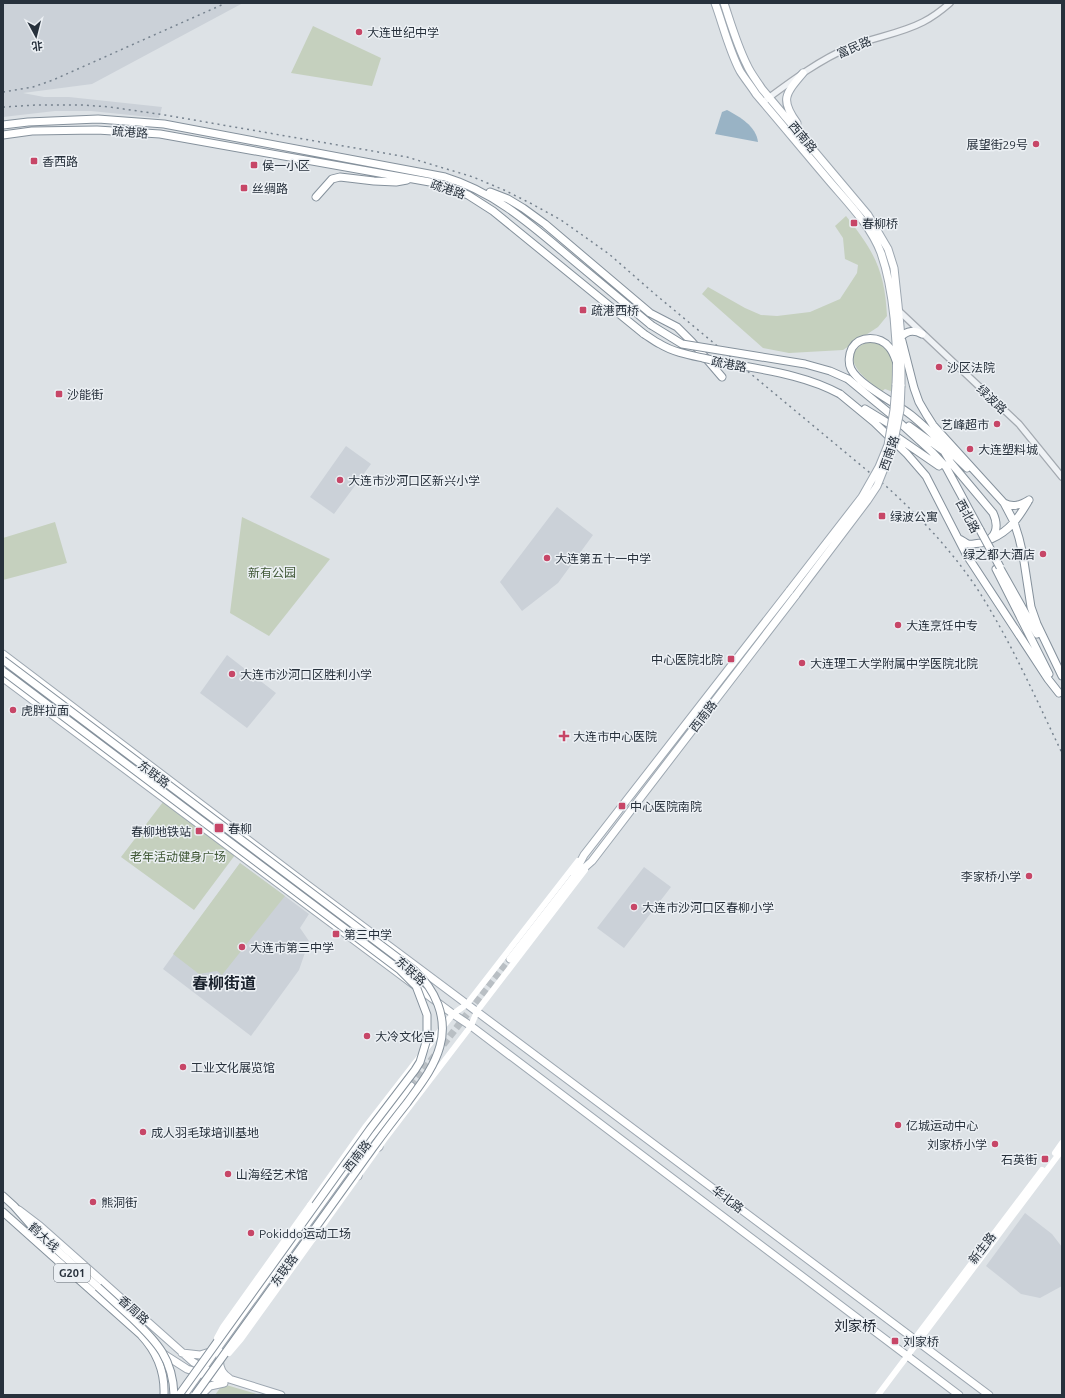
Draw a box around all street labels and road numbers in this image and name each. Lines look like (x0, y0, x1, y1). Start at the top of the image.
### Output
street label: 富民路 (835, 34, 873, 60)
street label: 西南路 (786, 119, 820, 155)
street label: 疏港路 (112, 124, 148, 140)
street label: 疏港路 (429, 177, 467, 201)
street label: 疏港路 (710, 354, 748, 374)
street label: 绿波路 (974, 382, 1010, 416)
street label: 西南路 (877, 434, 901, 472)
street label: 西北路 (954, 497, 982, 535)
street label: 西南路 (687, 698, 719, 734)
street label: 东联路 (136, 758, 172, 790)
street label: 东联路 (393, 954, 429, 988)
street label: 西南路 (341, 1138, 373, 1174)
street label: 华北路 (710, 1183, 746, 1215)
street label: 鹤大线 (26, 1220, 62, 1254)
street label: 新生路 (966, 1230, 998, 1266)
street label: 东联路 (268, 1252, 300, 1288)
road number: G201 (54, 1264, 90, 1282)
street label: 香周路 (116, 1293, 152, 1327)

